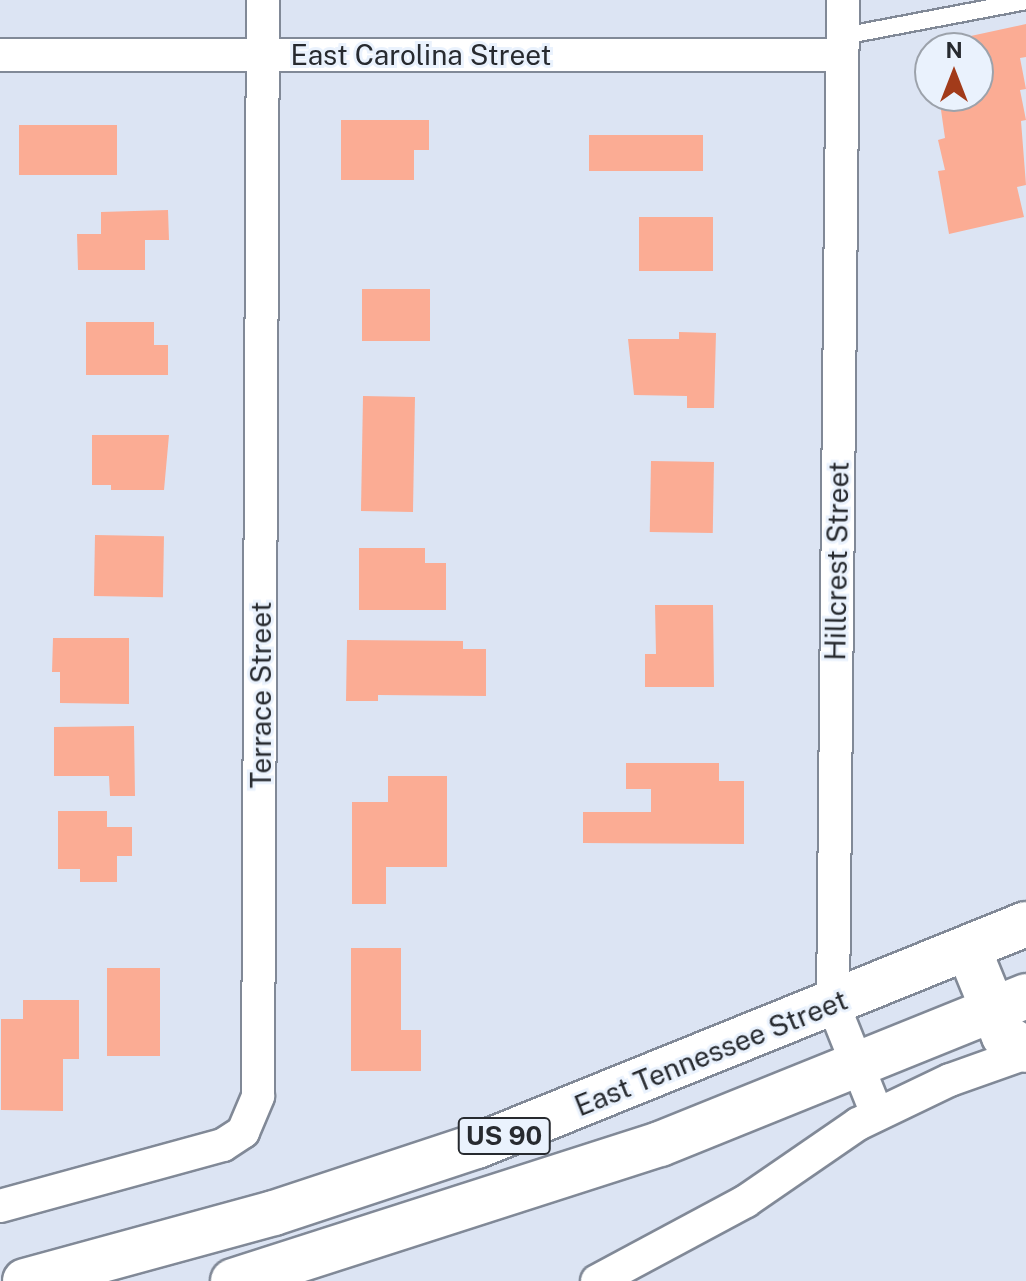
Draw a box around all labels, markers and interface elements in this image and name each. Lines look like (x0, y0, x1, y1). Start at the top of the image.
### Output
north arrow (914, 32, 994, 112)
text: N (945, 37, 963, 63)
street label: East Carolina Street (291, 38, 551, 72)
street label: Hillcrest Street (818, 461, 856, 661)
street label: Terrace Street (244, 602, 278, 788)
street label: East Tennessee Street (570, 983, 852, 1123)
road number: US 90 (456, 1114, 552, 1158)

